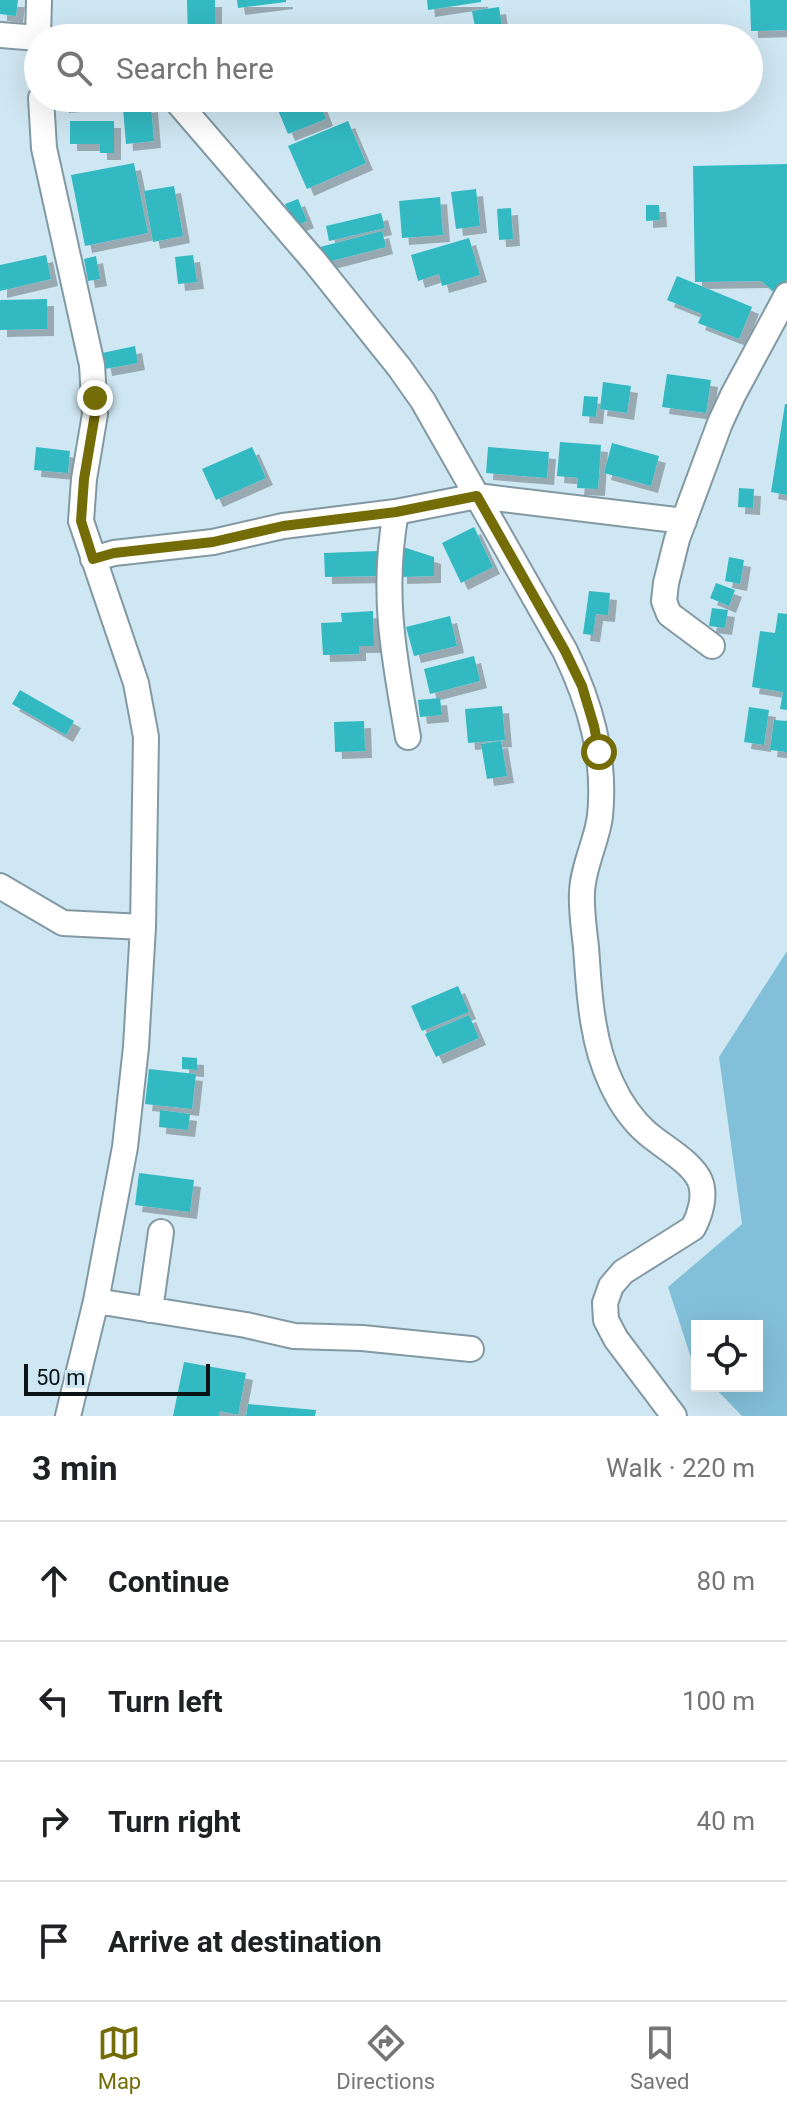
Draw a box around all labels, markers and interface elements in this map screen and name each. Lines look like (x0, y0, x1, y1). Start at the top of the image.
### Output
search box (24, 24, 763, 112)
icon: search (52, 46, 96, 90)
text: Search here (116, 51, 274, 86)
route end (77, 380, 113, 416)
route start (581, 734, 617, 770)
map controls (691, 1320, 763, 1392)
button: locate (691, 1320, 763, 1392)
scale bar (24, 1360, 210, 1396)
text: 50 m (36, 1365, 85, 1390)
text: 3 min (32, 1448, 117, 1488)
text: Walk · 220 m (606, 1453, 755, 1483)
icon: ahead (32, 1559, 76, 1603)
text: Continue (108, 1564, 229, 1599)
text: 80 m (697, 1566, 755, 1596)
icon: left (32, 1679, 76, 1723)
text: Turn left (108, 1684, 223, 1719)
text: 100 m (682, 1686, 755, 1716)
icon: right (32, 1799, 76, 1843)
text: Turn right (108, 1804, 241, 1839)
text: 40 m (697, 1806, 755, 1836)
icon: arrive (32, 1919, 76, 1963)
text: Arrive at destination (108, 1924, 382, 1959)
tab: Map (97, 2021, 141, 2094)
tab: Directions (336, 2021, 435, 2094)
tab: Saved (630, 2021, 690, 2094)

